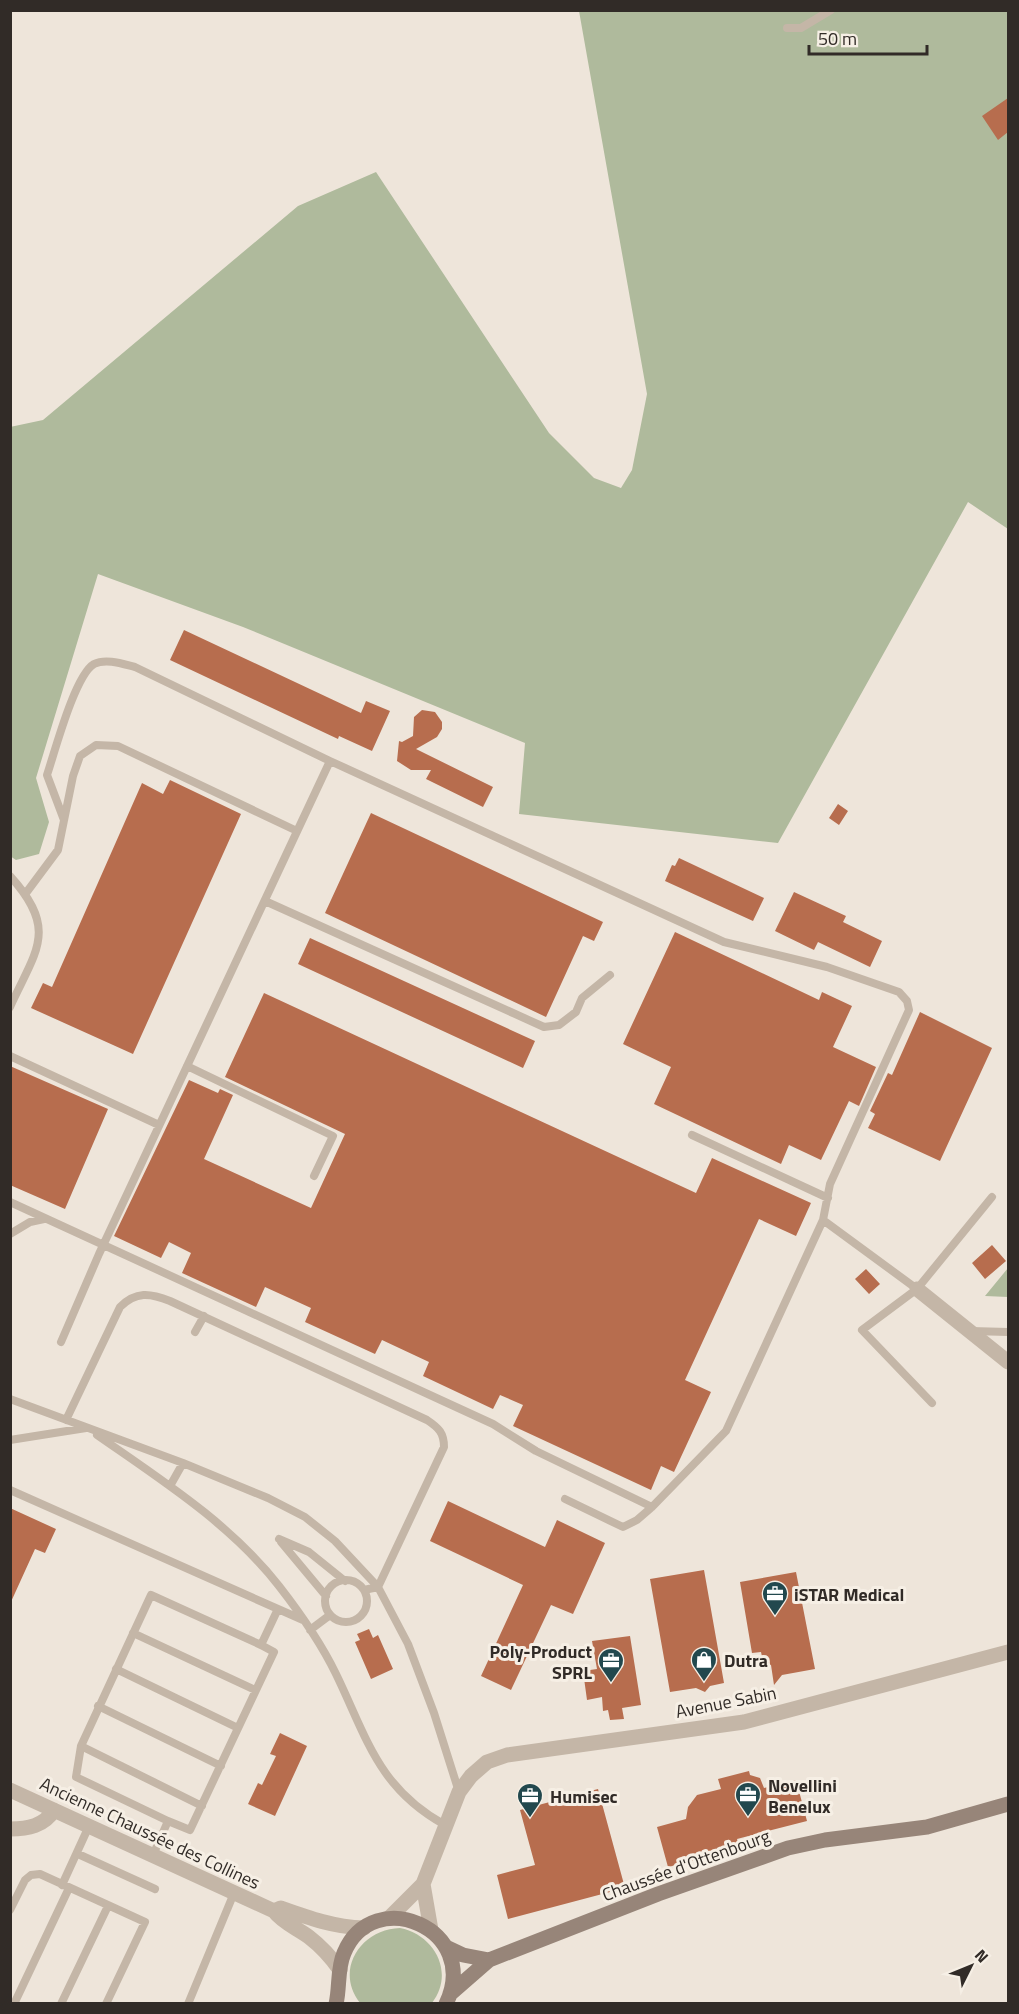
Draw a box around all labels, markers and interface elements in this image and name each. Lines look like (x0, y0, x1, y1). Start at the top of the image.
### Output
scale bar (809, 18, 928, 56)
text: 50 m (818, 25, 857, 52)
office icon: iSTAR Medical (760, 1579, 790, 1617)
place label: iSTAR Medical (794, 1581, 904, 1608)
place label: Poly-Product SPRL (490, 1638, 592, 1686)
shop icon: Dutra (689, 1645, 719, 1683)
office icon: Poly-Product SPRL (596, 1646, 626, 1684)
place label: Dutra (724, 1647, 768, 1674)
street label: Avenue Sabin (673, 1679, 779, 1725)
street label: Ancienne Chaussée des Collines (36, 1770, 264, 1896)
place label: Novellini Benelux (768, 1772, 837, 1820)
office icon: Novellini Benelux (733, 1780, 763, 1818)
office icon: Humisec (515, 1781, 545, 1819)
place label: Humisec (550, 1783, 618, 1810)
street label: Chaussée d'Ottenbourg (598, 1822, 774, 1908)
north arrow (941, 1936, 1001, 1996)
text: N (969, 1944, 995, 1968)

